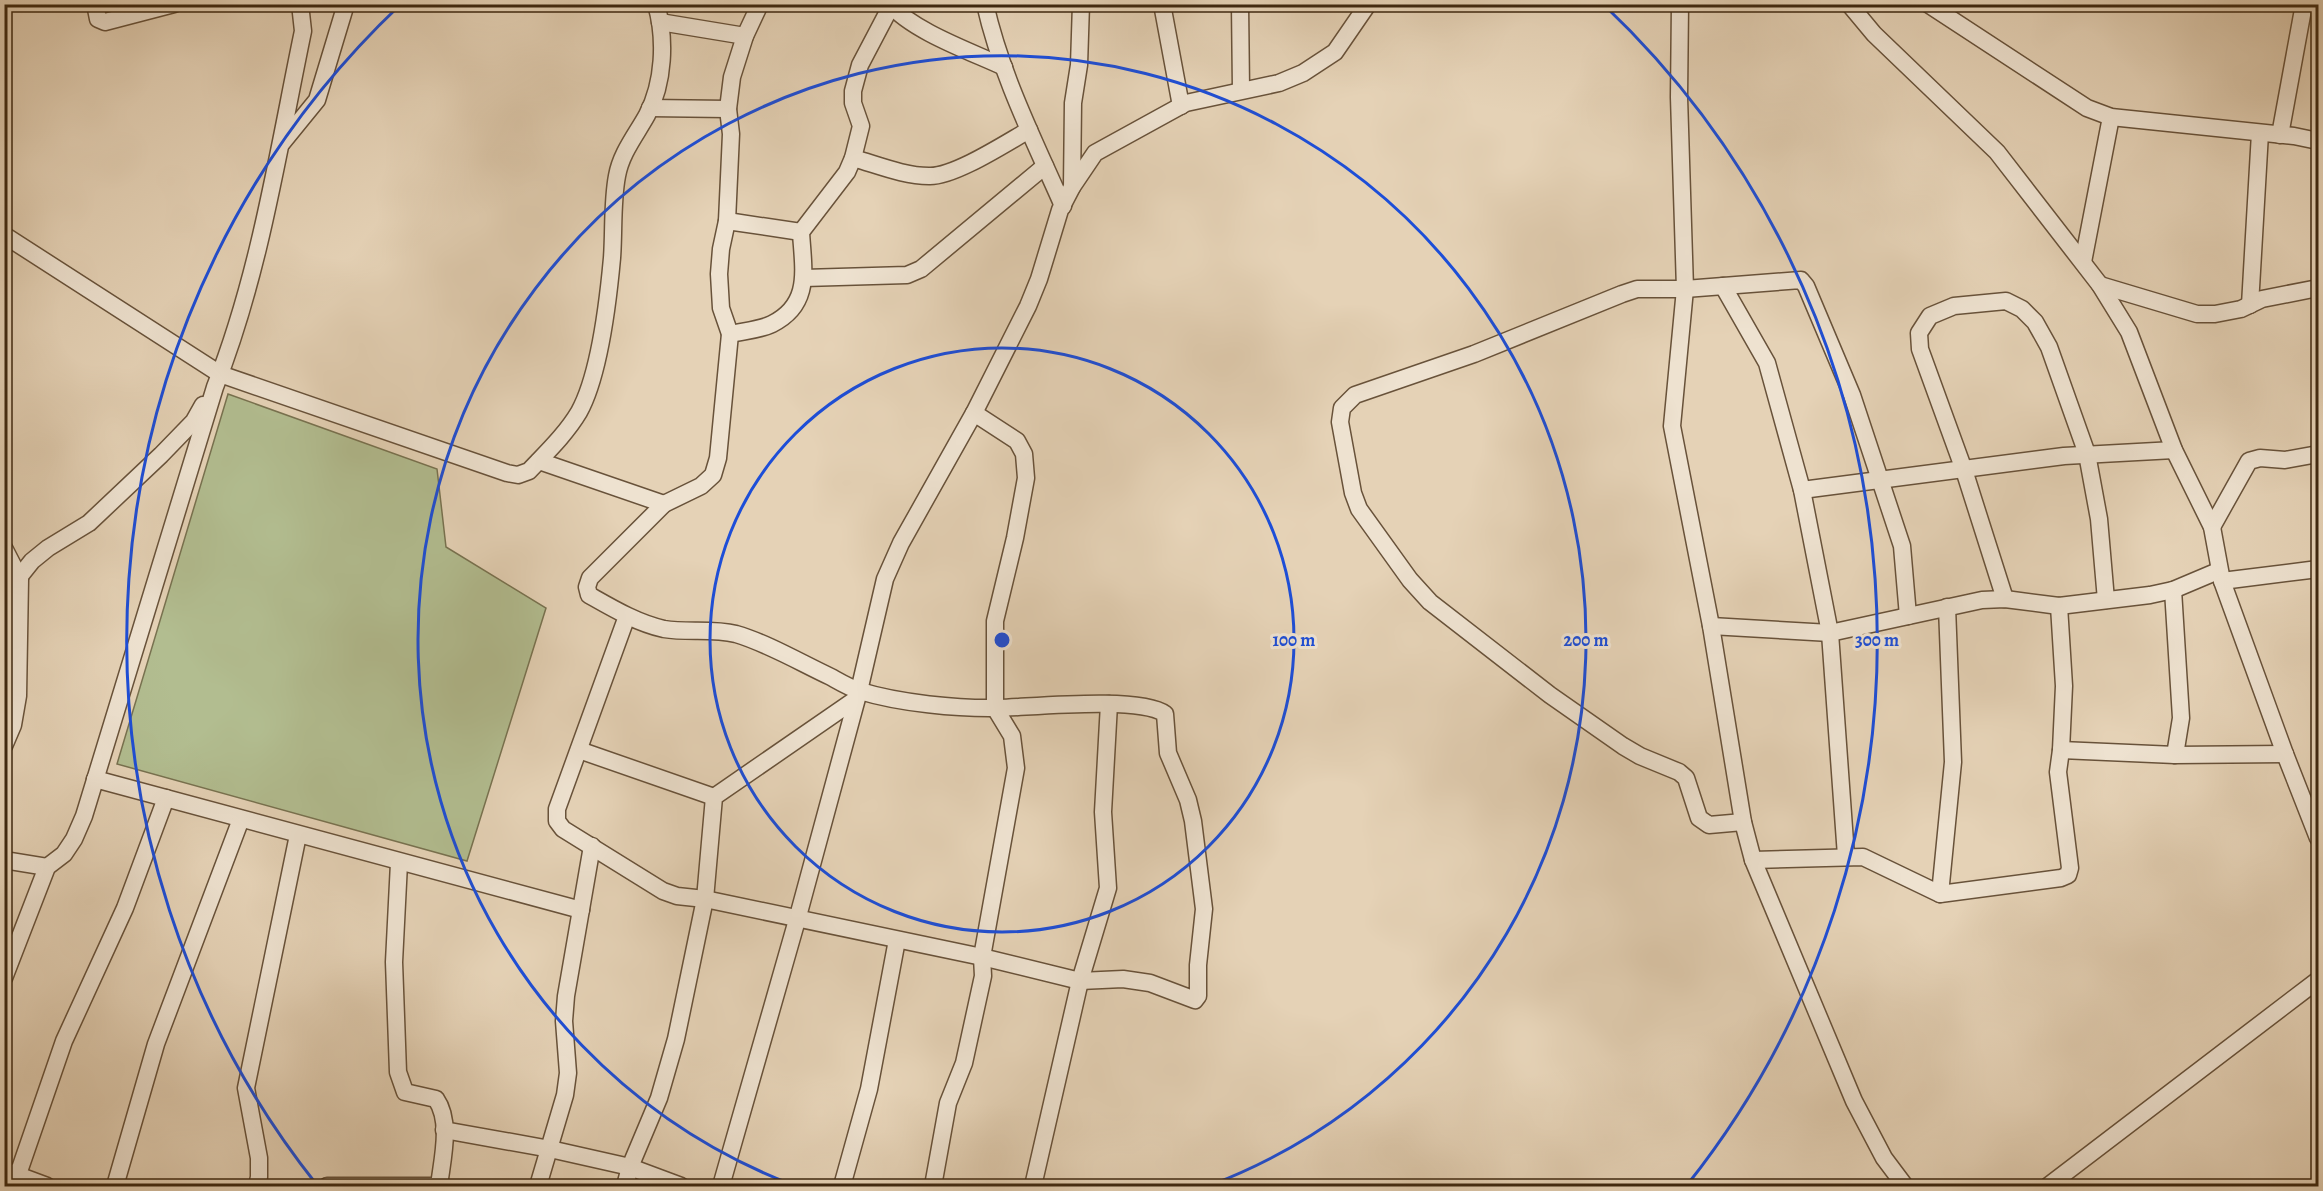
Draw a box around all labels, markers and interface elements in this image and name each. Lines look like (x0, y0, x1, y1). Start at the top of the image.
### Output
text: 100 m (1273, 628, 1315, 652)
text: 200 m (1563, 628, 1609, 652)
text: 300 m (1855, 628, 1899, 652)
centre of rings (992, 630, 1012, 650)

